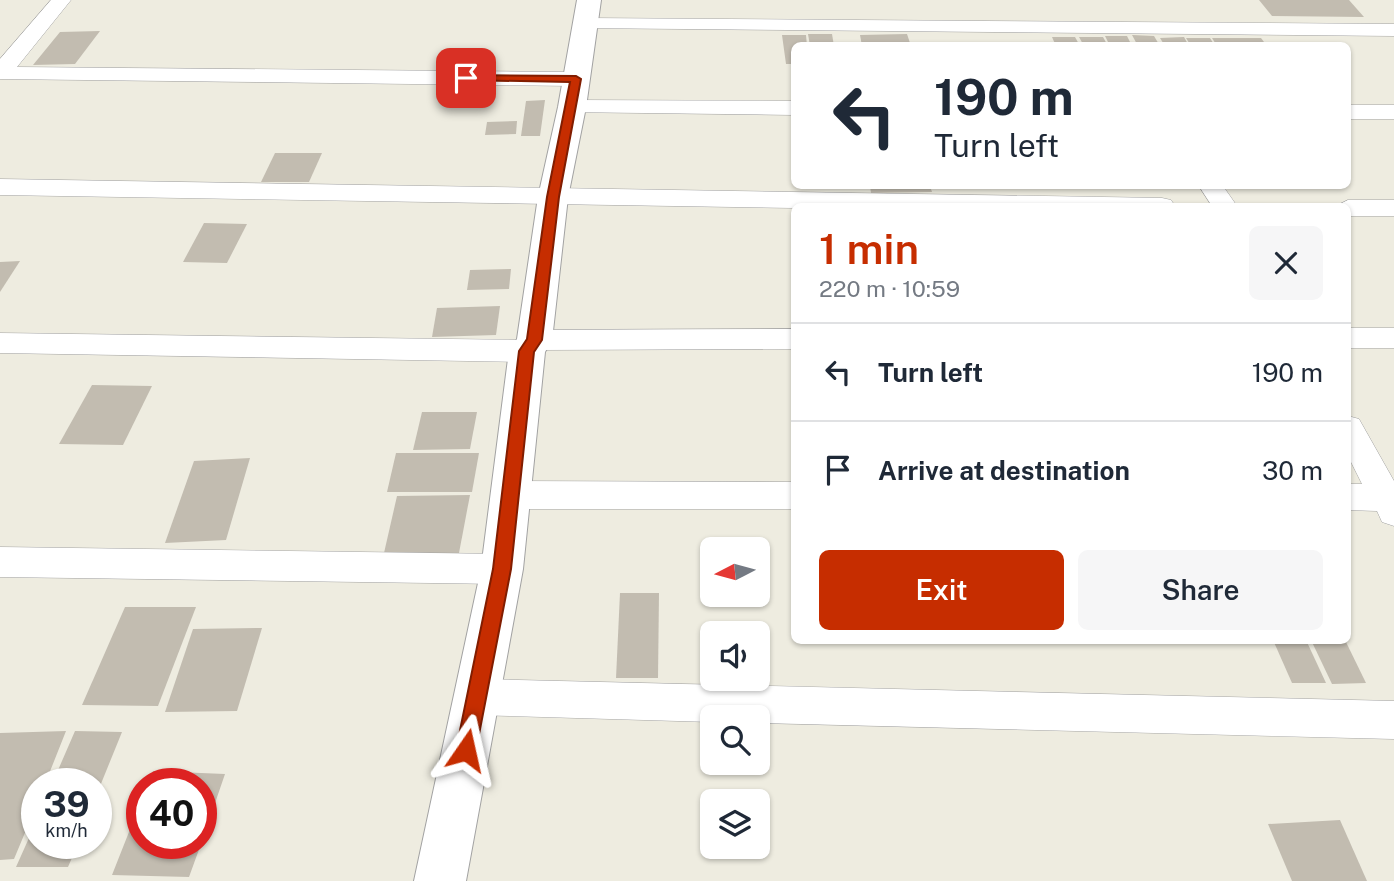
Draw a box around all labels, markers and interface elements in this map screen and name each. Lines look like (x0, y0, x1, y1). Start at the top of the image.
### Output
pin (436, 48, 496, 108)
icon: arrive (447, 59, 485, 97)
text: 190 m (934, 68, 1074, 126)
icon: left (819, 70, 910, 161)
text: Turn left (934, 127, 1059, 164)
text: 1 min (819, 224, 919, 273)
button: close (1249, 226, 1323, 300)
text: 220 m · 10:59 (819, 275, 960, 302)
icon: left (819, 353, 857, 391)
text: Turn left (878, 357, 983, 388)
text: 190 m (1252, 357, 1323, 388)
icon: arrive (819, 451, 857, 489)
text: Arrive at destination (878, 455, 1130, 486)
text: 30 m (1262, 455, 1323, 486)
north arrow (700, 537, 770, 607)
map controls (700, 537, 770, 859)
button: Exit (819, 550, 1064, 630)
button: Share (1078, 550, 1323, 630)
button: sound (700, 621, 770, 691)
button: search (700, 705, 770, 775)
position arrow (429, 713, 503, 787)
speed limit sign: 40 (126, 768, 217, 859)
text: 39 (43, 784, 90, 825)
button: layers (700, 789, 770, 859)
text: km/h (45, 820, 88, 841)

